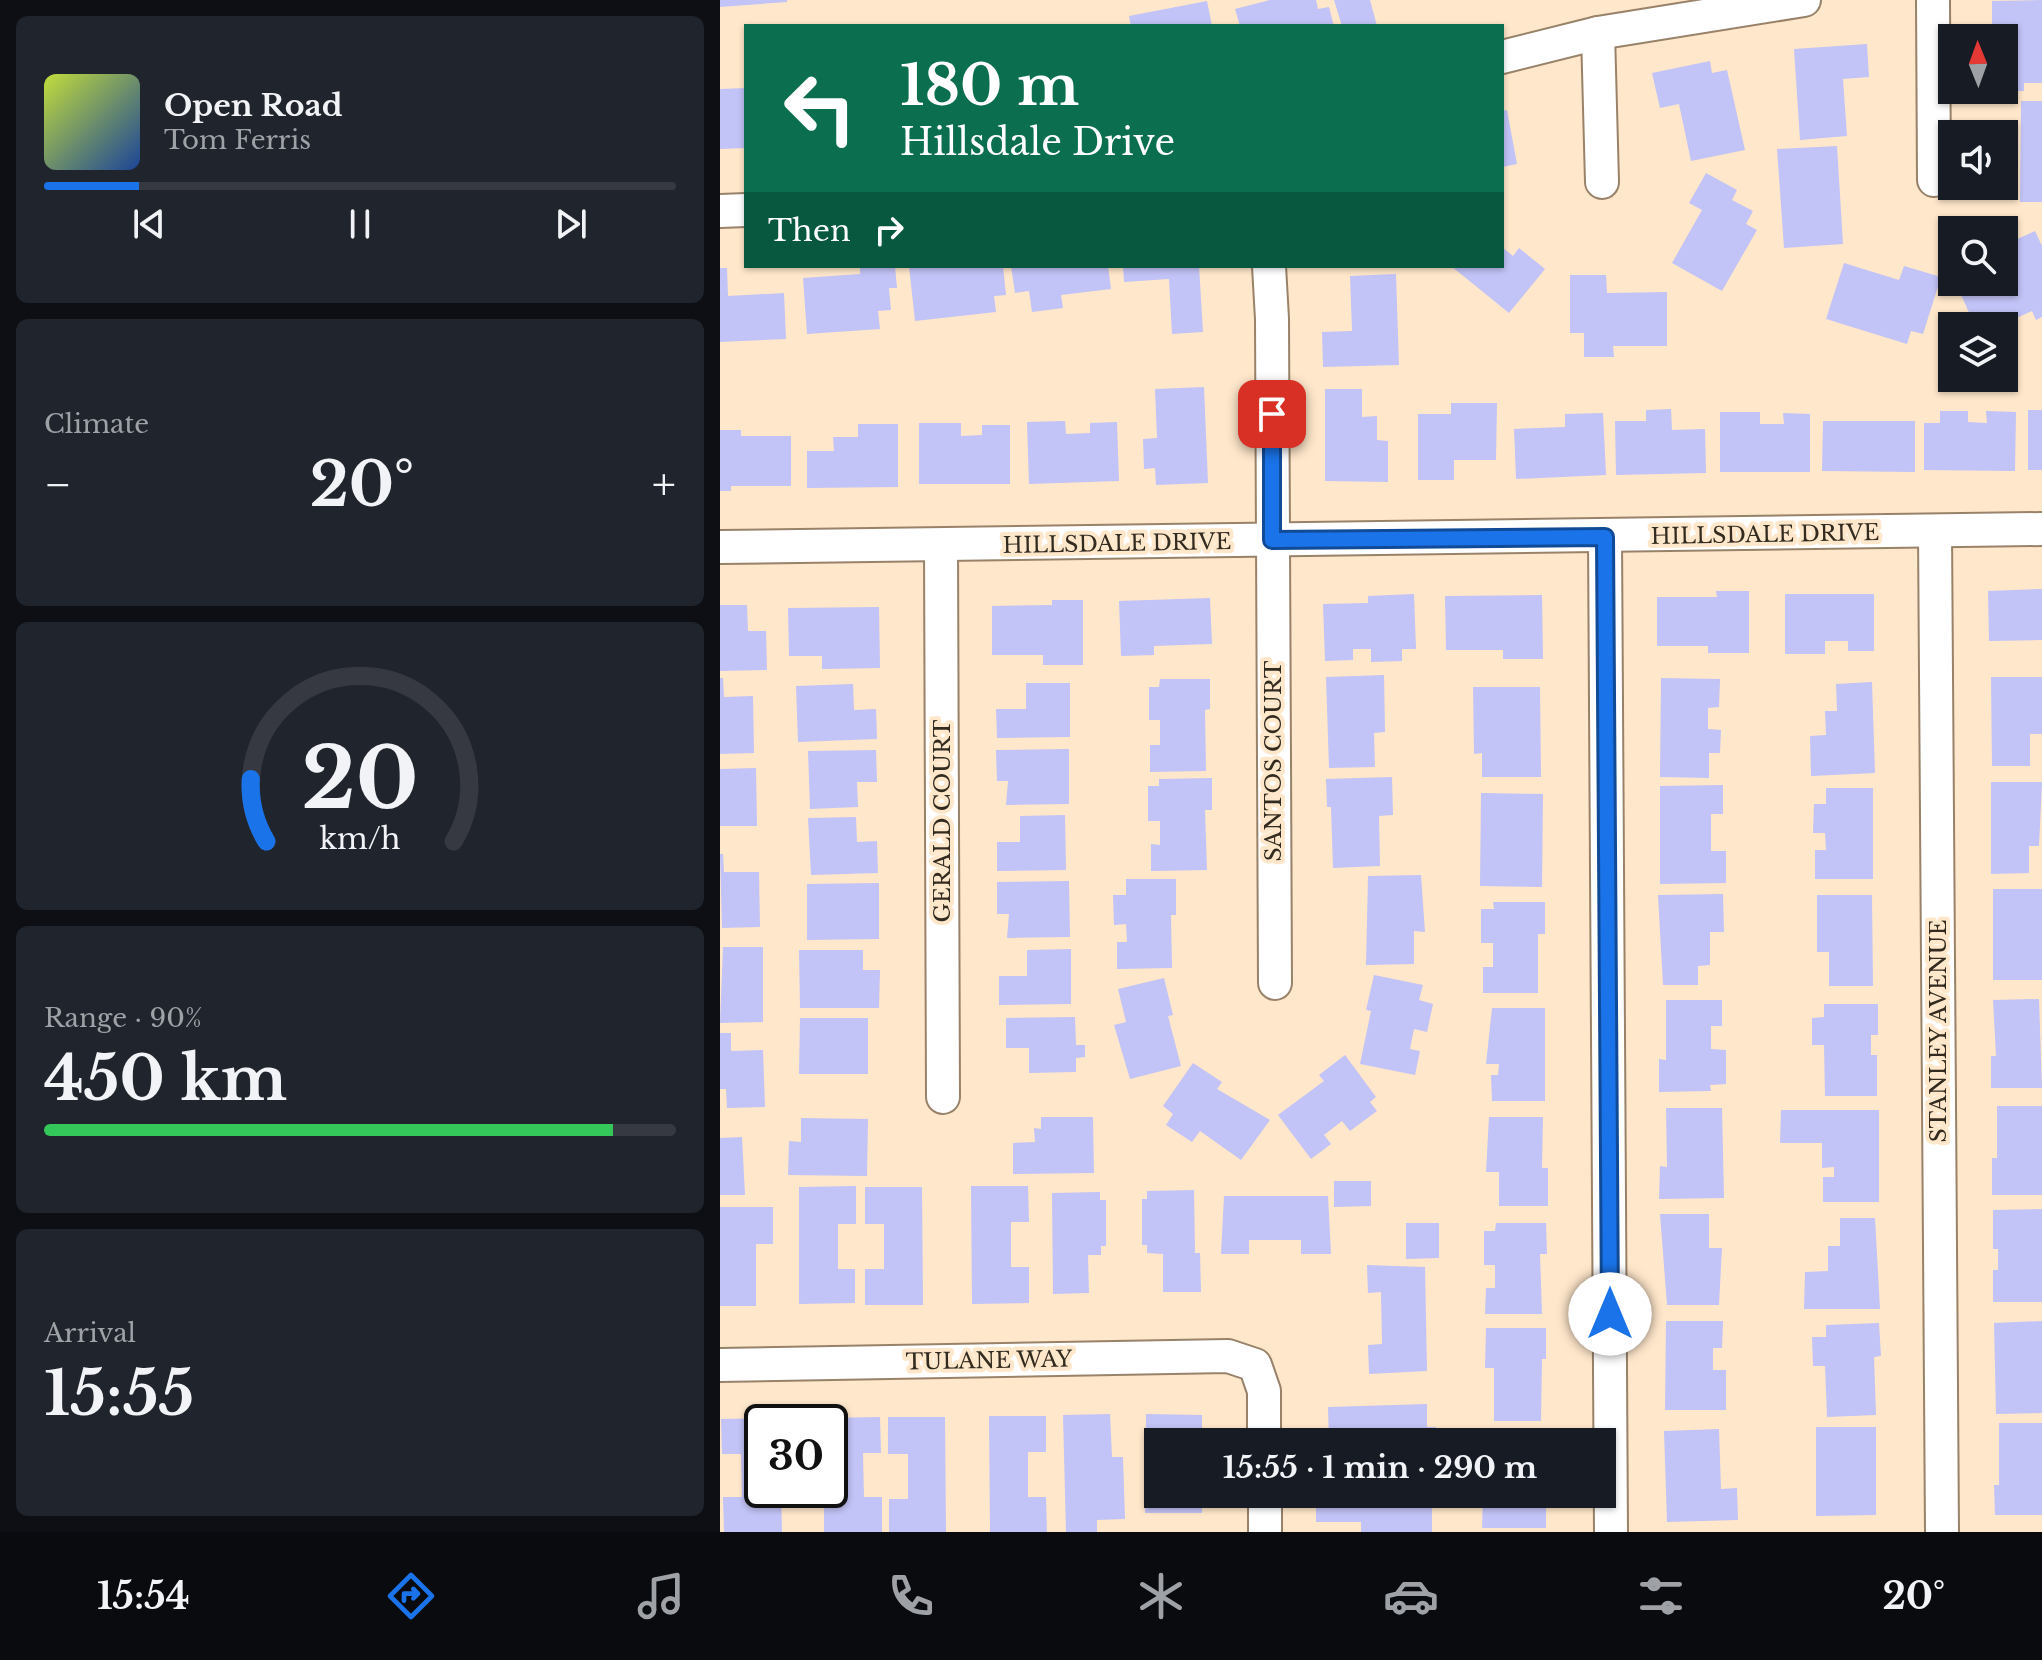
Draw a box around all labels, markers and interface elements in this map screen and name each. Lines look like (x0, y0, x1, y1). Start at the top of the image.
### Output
north arrow (1938, 24, 2018, 104)
map controls (1938, 24, 2018, 392)
text: 180 m (900, 51, 1079, 120)
icon: left (768, 56, 872, 160)
text: Open Road (164, 87, 343, 124)
text: Hillsdale Drive (900, 120, 1175, 165)
button: sound (1938, 120, 2018, 200)
text: Tom Ferris (164, 124, 311, 156)
icon: previous (127, 202, 171, 246)
icon: pause (338, 202, 382, 246)
icon: next (549, 202, 593, 246)
icon: right (867, 208, 911, 252)
text: Then (768, 212, 851, 249)
button: search (1938, 216, 2018, 296)
button: layers (1938, 312, 2018, 392)
pin (1238, 380, 1306, 448)
icon: arrive (1250, 392, 1294, 436)
text: Climate (44, 408, 149, 440)
text: 20° (310, 448, 414, 522)
text: − (44, 457, 72, 512)
text: + (652, 457, 676, 512)
street label: HILLSDALE DRIVE (1650, 519, 1880, 550)
street label: HILLSDALE DRIVE (1002, 528, 1232, 559)
street label: SANTOS COURT (1260, 660, 1287, 862)
street label: GERALD COURT (929, 719, 956, 922)
text: 20 (302, 727, 418, 830)
text: km/h (319, 821, 401, 857)
street label: STANLEY AVENUE (1925, 920, 1952, 1142)
text: Range · 90% (44, 1002, 202, 1034)
text: 450 km (44, 1042, 287, 1116)
position arrow (1568, 1272, 1652, 1356)
text: Arrival (44, 1317, 136, 1349)
street label: TULANE WAY (905, 1346, 1073, 1375)
text: 15:55 (44, 1357, 194, 1431)
speed limit sign: 30 (744, 1404, 848, 1508)
text: 15:55 · 1 min · 290 m (1223, 1449, 1537, 1486)
icon: directions (383, 1568, 439, 1624)
icon: music (633, 1568, 689, 1624)
icon: phone (883, 1568, 939, 1624)
icon: climate (1133, 1568, 1189, 1624)
icon: car (1383, 1568, 1439, 1624)
icon: filters (1633, 1568, 1689, 1624)
text: 15:54 (97, 1574, 190, 1619)
text: 20° (1882, 1574, 1945, 1619)

